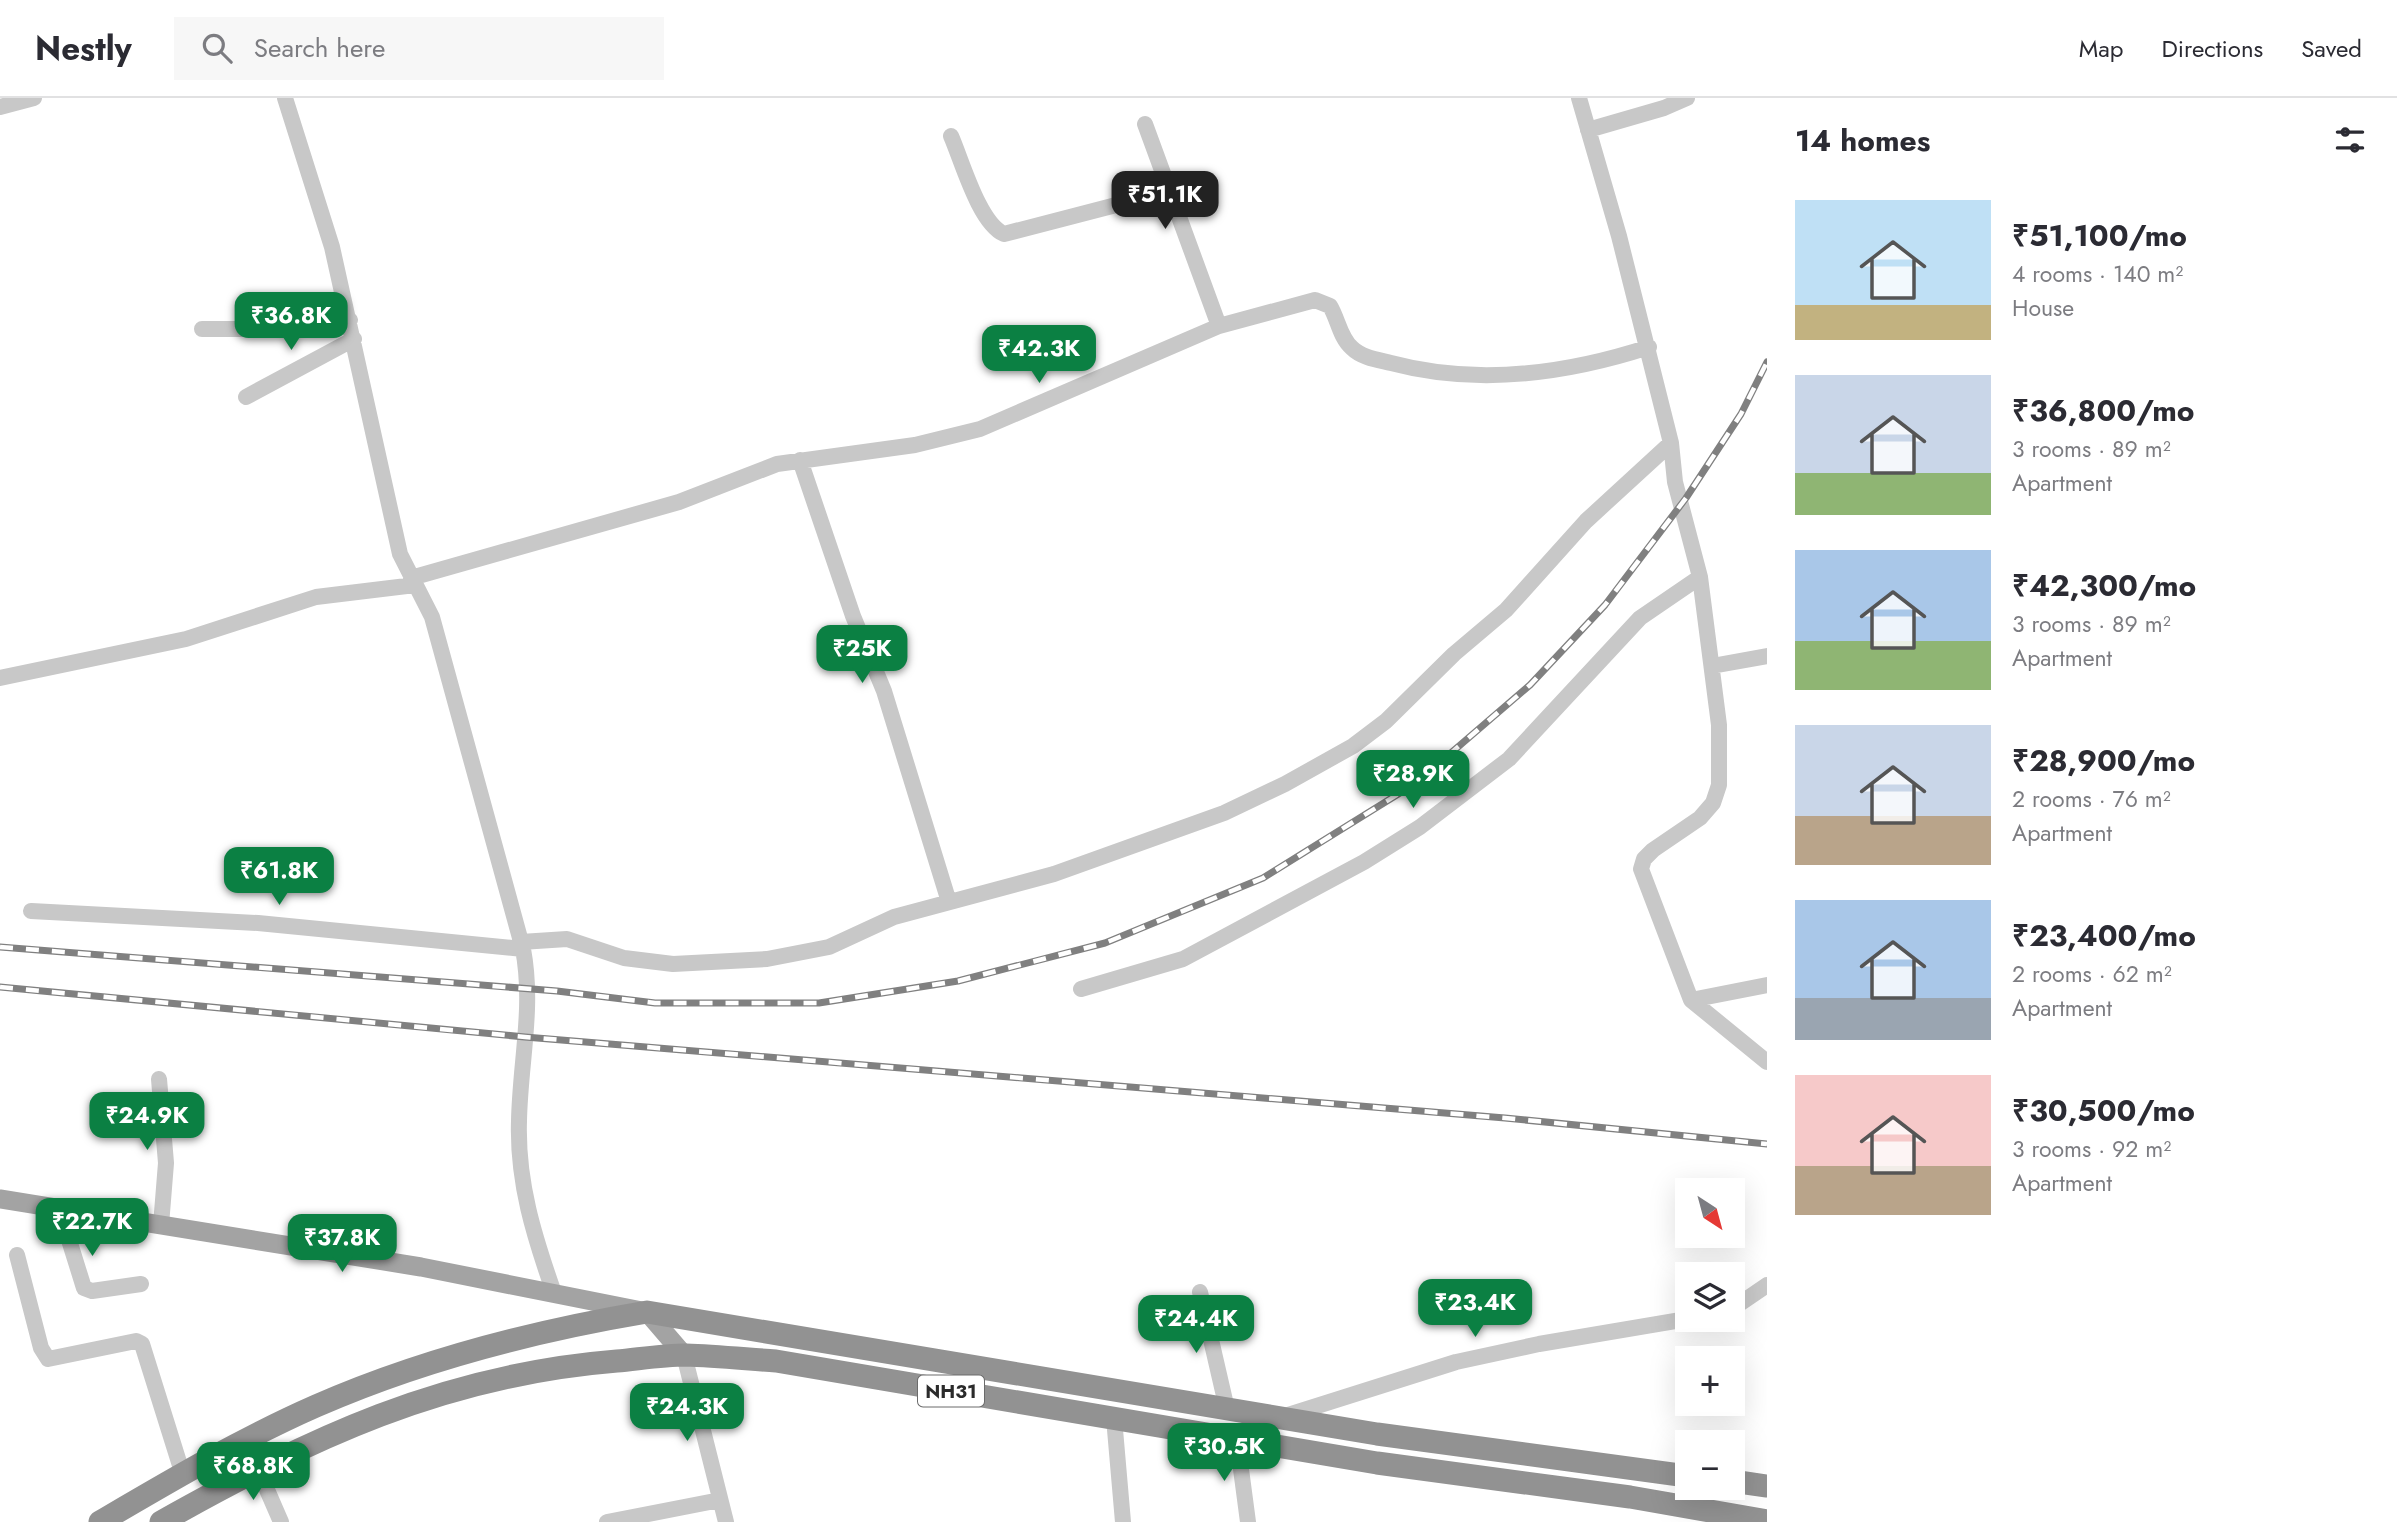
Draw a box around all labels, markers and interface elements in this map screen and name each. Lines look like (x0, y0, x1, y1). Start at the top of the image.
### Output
search box (174, 17, 664, 80)
text: Nestly (35, 25, 132, 72)
icon: search (198, 29, 236, 67)
text: Search here (254, 29, 385, 67)
text: Map (2079, 31, 2124, 66)
text: Directions (2162, 31, 2263, 66)
text: Saved (2301, 31, 2362, 66)
text: 14 homes (1795, 119, 1930, 162)
icon: filters (2331, 121, 2369, 159)
pin: ₹51.1K (1108, 172, 1222, 231)
text: ₹51.1K (1128, 177, 1202, 211)
text: ₹51,100/mo (2012, 214, 2187, 257)
icon: home (1851, 228, 1935, 312)
text: 4 rooms · 140 m² (2012, 257, 2183, 291)
text: House (2012, 291, 2074, 325)
pin: ₹36.8K (234, 292, 348, 352)
text: ₹36.8K (251, 298, 331, 332)
pin: ₹42.3K (982, 326, 1096, 385)
text: ₹42.3K (998, 331, 1080, 365)
text: ₹36,800/mo (2012, 389, 2195, 432)
icon: home (1851, 403, 1935, 487)
text: 3 rooms · 89 m² (2012, 432, 2171, 466)
text: Apartment (2012, 466, 2112, 500)
text: ₹42,300/mo (2012, 564, 2196, 607)
icon: home (1851, 578, 1935, 662)
text: 3 rooms · 89 m² (2012, 607, 2171, 641)
pin: ₹25K (821, 626, 903, 685)
text: ₹25K (832, 631, 892, 665)
text: Apartment (2012, 641, 2112, 675)
text: ₹28,900/mo (2012, 739, 2195, 782)
pin: ₹28.9K (1356, 750, 1470, 810)
icon: home (1851, 753, 1935, 837)
text: ₹28.9K (1372, 756, 1454, 790)
text: 2 rooms · 76 m² (2012, 782, 2171, 816)
text: Apartment (2012, 816, 2112, 850)
pin: ₹61.8K (222, 848, 336, 907)
text: ₹61.8K (240, 853, 318, 887)
text: ₹23,400/mo (2012, 914, 2196, 957)
icon: home (1851, 928, 1935, 1012)
text: 2 rooms · 62 m² (2012, 957, 2172, 991)
text: Apartment (2012, 991, 2112, 1025)
text: ₹30,500/mo (2012, 1089, 2195, 1132)
pin: ₹24.9K (90, 1093, 204, 1152)
text: ₹24.9K (105, 1098, 189, 1132)
icon: home (1851, 1103, 1935, 1187)
text: 3 rooms · 92 m² (2012, 1132, 2171, 1166)
text: Apartment (2012, 1166, 2112, 1200)
north arrow (1675, 1178, 1745, 1248)
map controls (1675, 1178, 1745, 1500)
pin: ₹22.7K (35, 1198, 149, 1258)
text: ₹22.7K (52, 1204, 132, 1238)
pin: ₹37.8K (285, 1214, 399, 1274)
text: ₹37.8K (304, 1220, 380, 1254)
button: layers (1675, 1262, 1745, 1332)
pin: ₹23.4K (1418, 1280, 1532, 1339)
text: ₹23.4K (1434, 1285, 1516, 1319)
pin: ₹24.4K (1139, 1296, 1253, 1355)
text: ₹24.4K (1154, 1301, 1238, 1335)
button: + (1675, 1346, 1745, 1416)
road number: NH31 (918, 1376, 984, 1406)
pin: ₹24.3K (630, 1384, 744, 1443)
text: ₹24.3K (646, 1389, 728, 1423)
pin: ₹30.5K (1167, 1424, 1281, 1483)
text: ₹30.5K (1184, 1429, 1264, 1463)
button: − (1675, 1430, 1745, 1500)
pin: ₹68.8K (196, 1442, 310, 1502)
text: ₹68.8K (213, 1448, 293, 1482)

